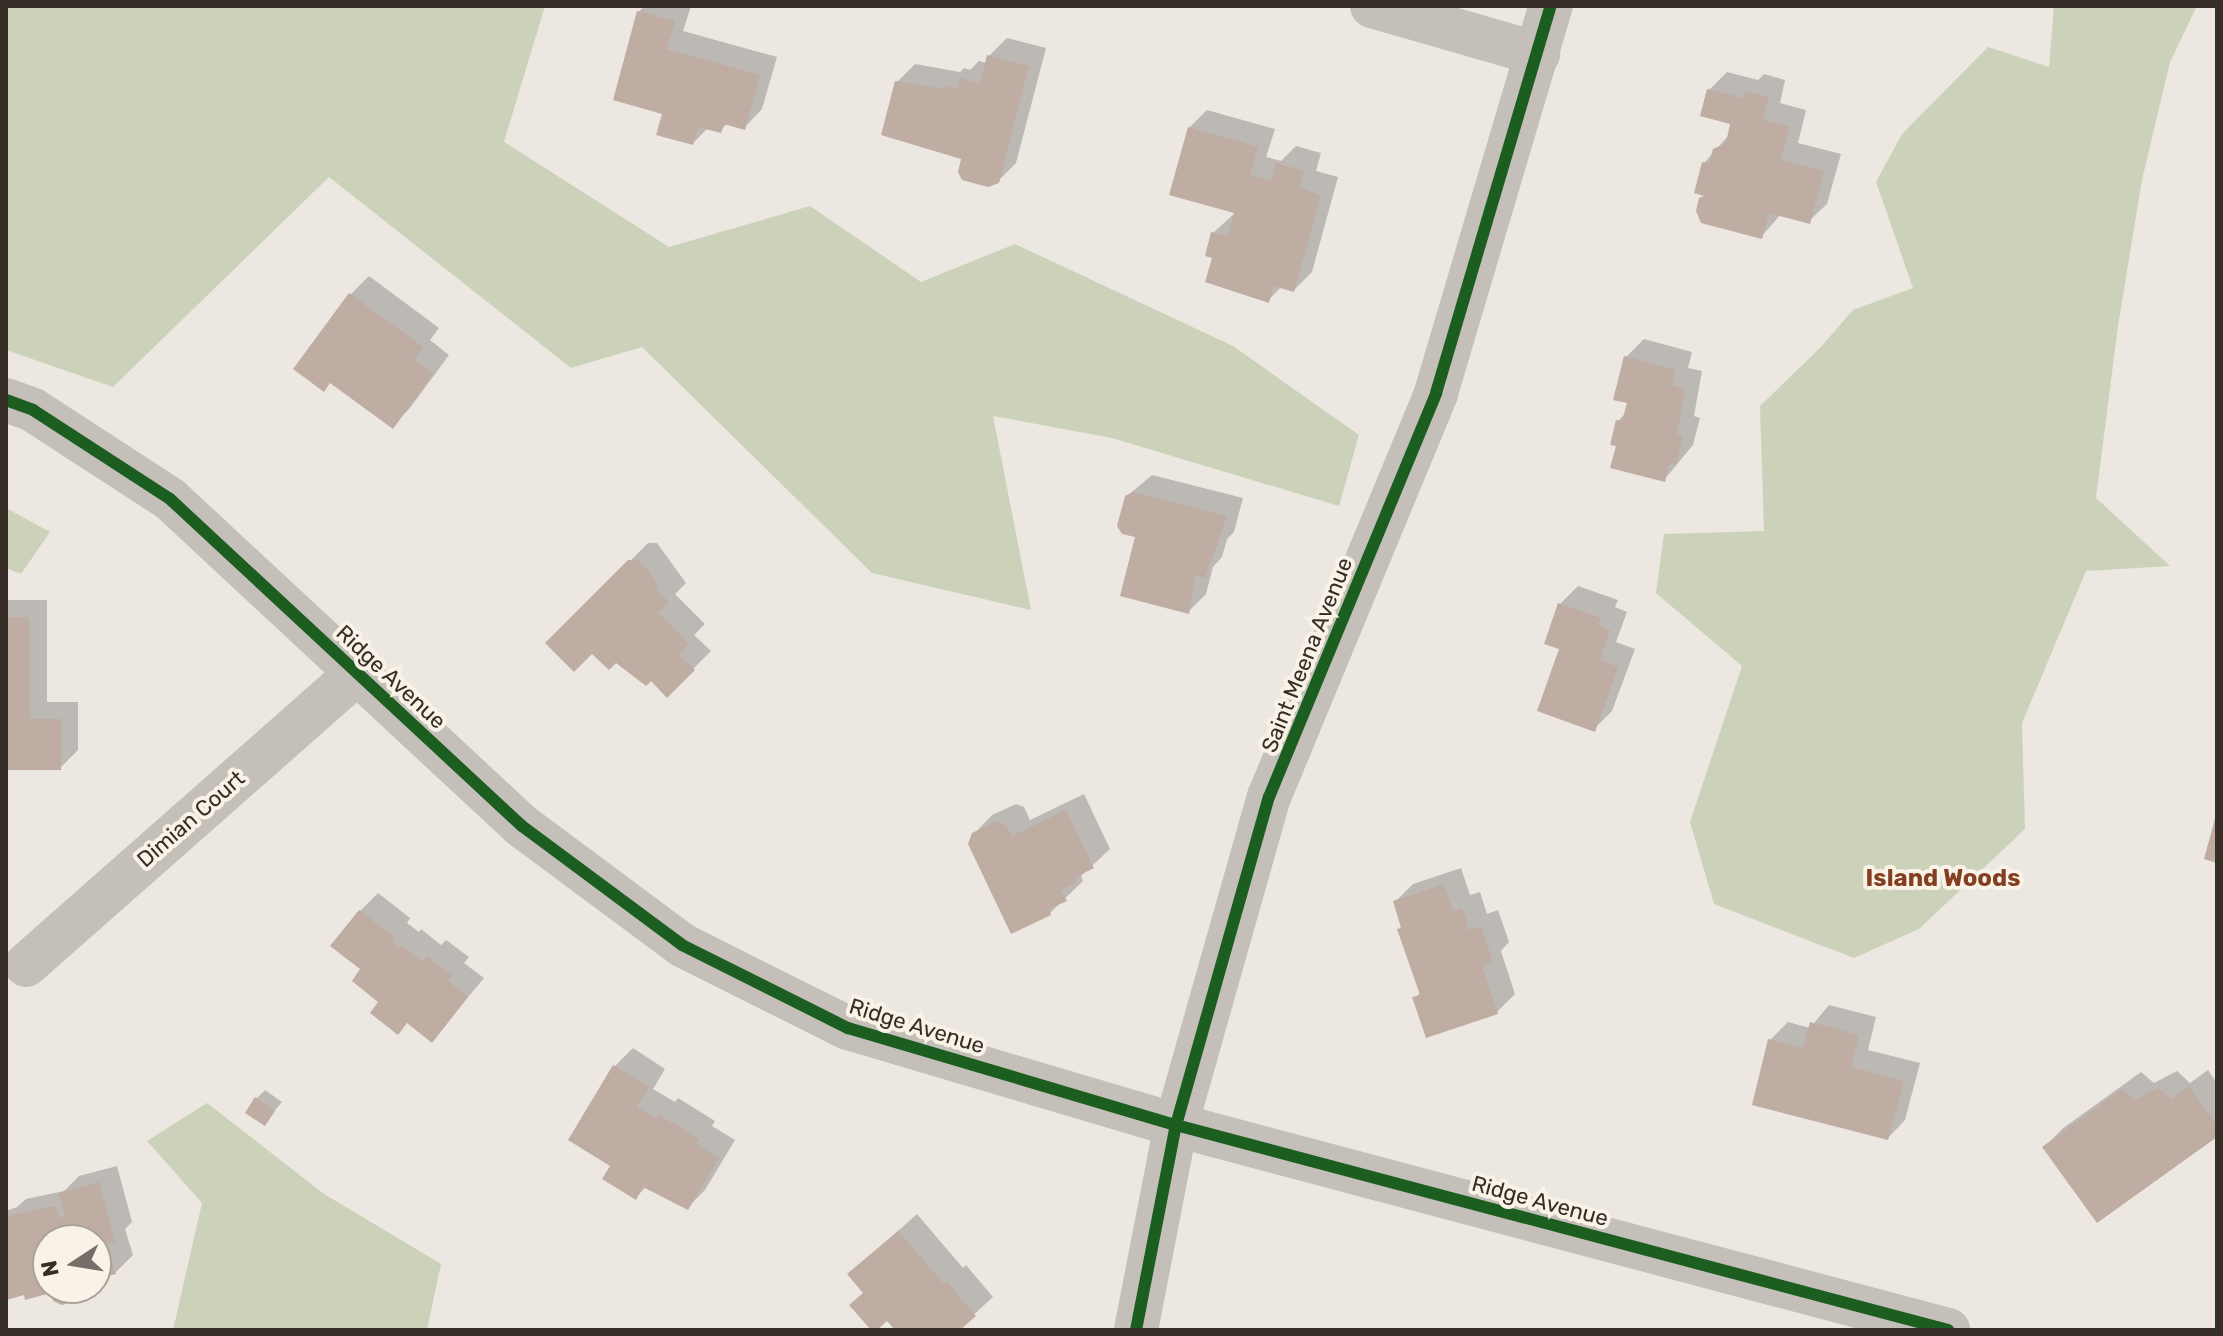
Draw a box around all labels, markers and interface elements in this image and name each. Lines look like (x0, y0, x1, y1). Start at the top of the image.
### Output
street label: Saint Meena Avenue (1256, 553, 1358, 757)
street label: Ridge Avenue (331, 619, 451, 735)
street label: Dimian Court (132, 765, 250, 873)
district label: Island Woods (1865, 865, 2021, 893)
street label: Ridge Avenue (846, 993, 988, 1059)
street label: Ridge Avenue (1469, 1170, 1611, 1232)
north arrow (32, 1224, 112, 1304)
text: N (35, 1258, 65, 1279)

